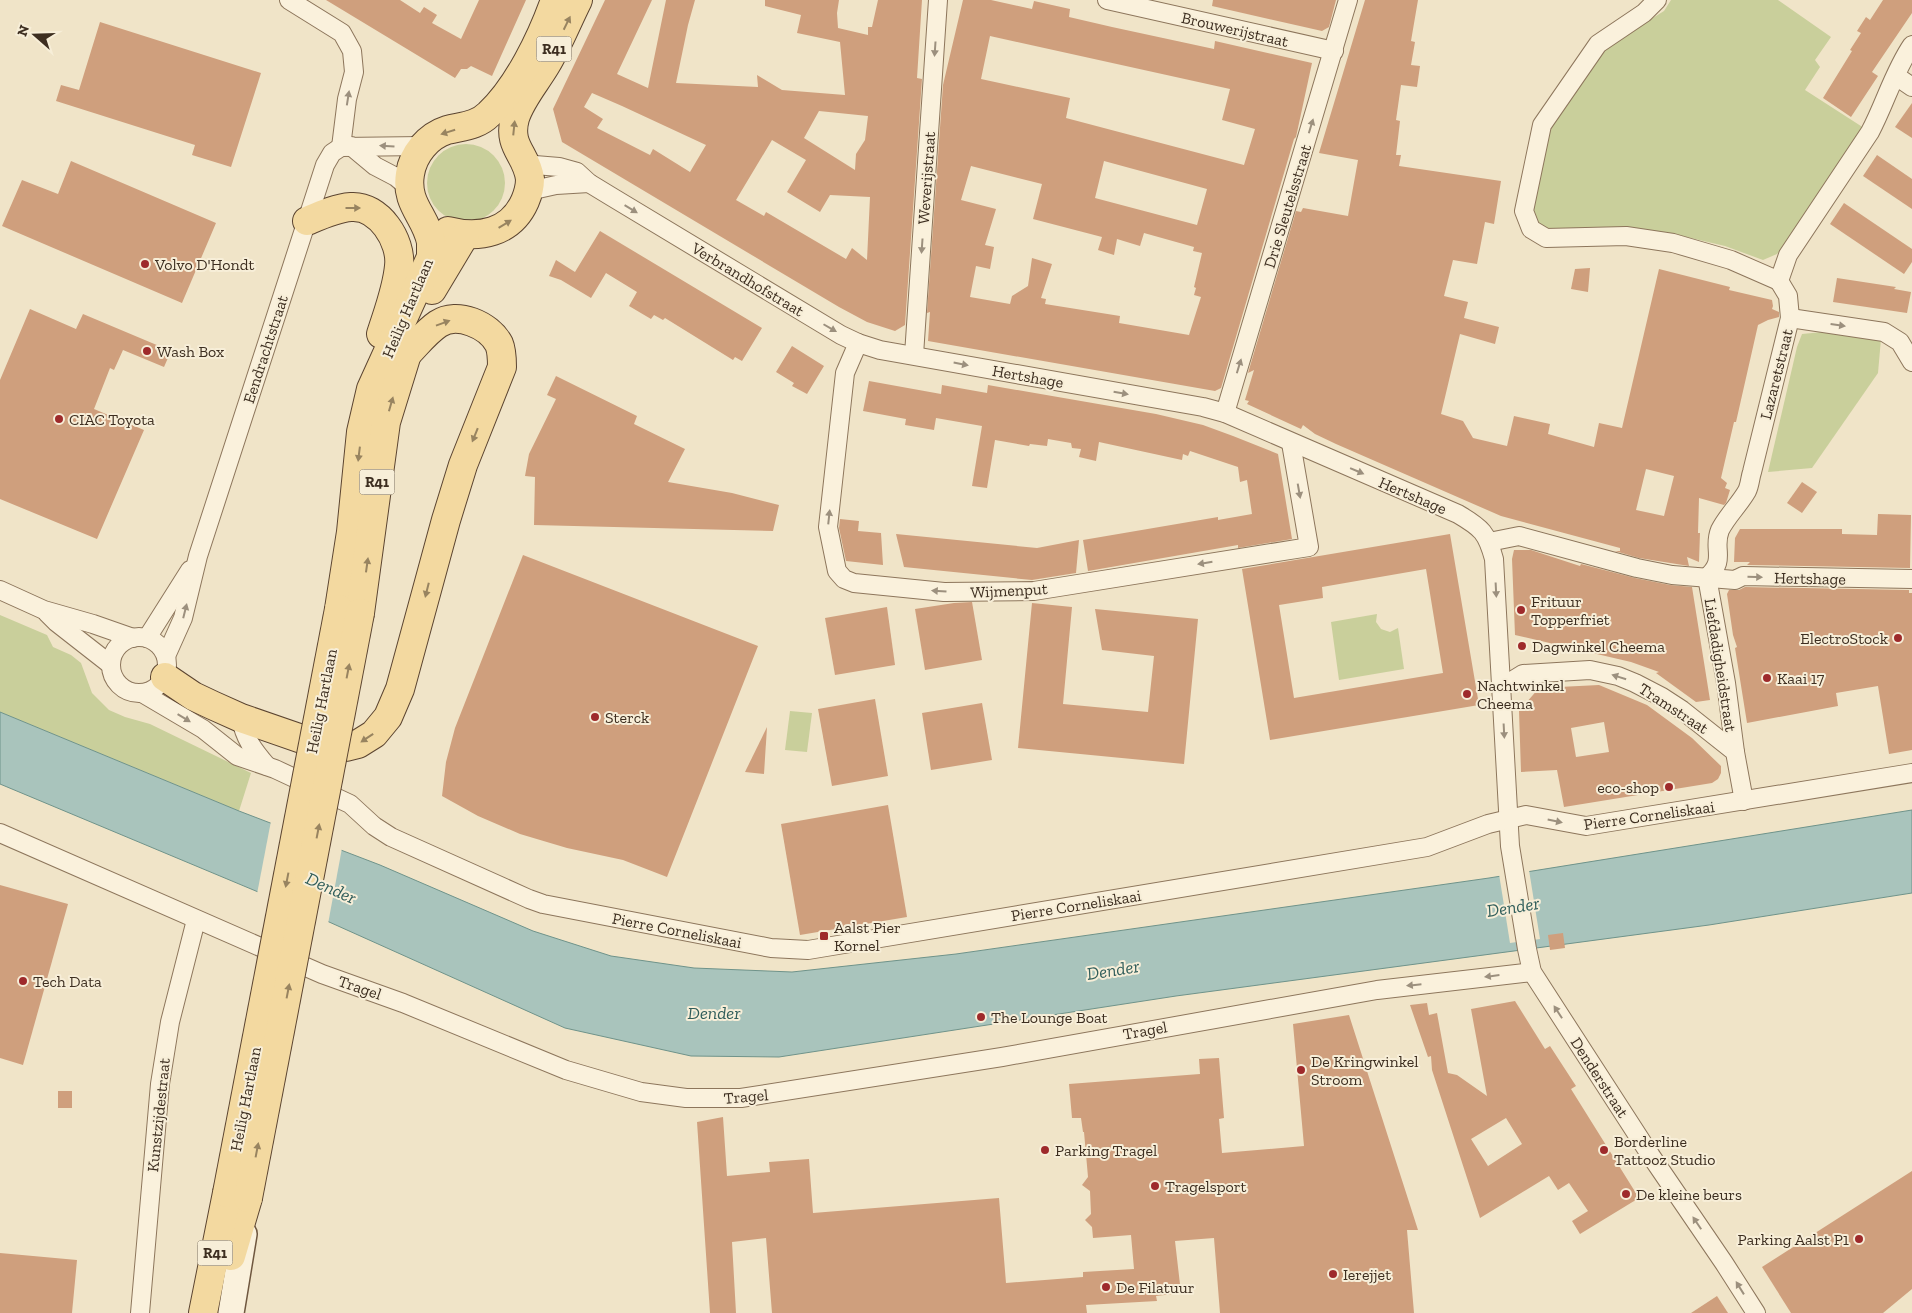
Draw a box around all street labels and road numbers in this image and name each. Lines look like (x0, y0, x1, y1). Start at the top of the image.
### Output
street label: Brouwerijstraat (1180, 8, 1290, 51)
road number: R41 (536, 36, 572, 62)
street label: Weverijstraat (914, 131, 939, 225)
street label: Drie Sleutelsstraat (1260, 142, 1315, 270)
street label: Verbrandhofstraat (687, 238, 807, 321)
street label: Heilig Hartlaan (378, 255, 437, 361)
street label: Eendrachtstraat (239, 293, 292, 406)
street label: Lazaretstraat (1756, 327, 1797, 421)
street label: Hertshage (991, 361, 1065, 392)
road number: R41 (360, 470, 394, 494)
street label: Hertshage (1376, 473, 1450, 518)
street label: Hertshage (1774, 568, 1846, 589)
street label: Wijmenput (970, 579, 1048, 602)
street label: Liefdadigheidstraat (1701, 597, 1740, 733)
street label: Heilig Hartlaan (302, 646, 341, 755)
street label: Tramstraat (1635, 679, 1712, 738)
street label: Pierre Corneliskaai (1583, 797, 1716, 834)
street label: Pierre Corneliskaai (1010, 886, 1143, 925)
street label: Pierre Corneliskaai (610, 909, 744, 952)
street label: Tragel (336, 971, 384, 1004)
street label: Tragel (1121, 1017, 1169, 1044)
street label: Denderstraat (1567, 1033, 1633, 1121)
street label: Heilig Hartlaan (226, 1044, 265, 1153)
street label: Kunstzijdestraat (143, 1057, 174, 1173)
street label: Tragel (723, 1085, 769, 1108)
road number: R41 (198, 1240, 232, 1266)

